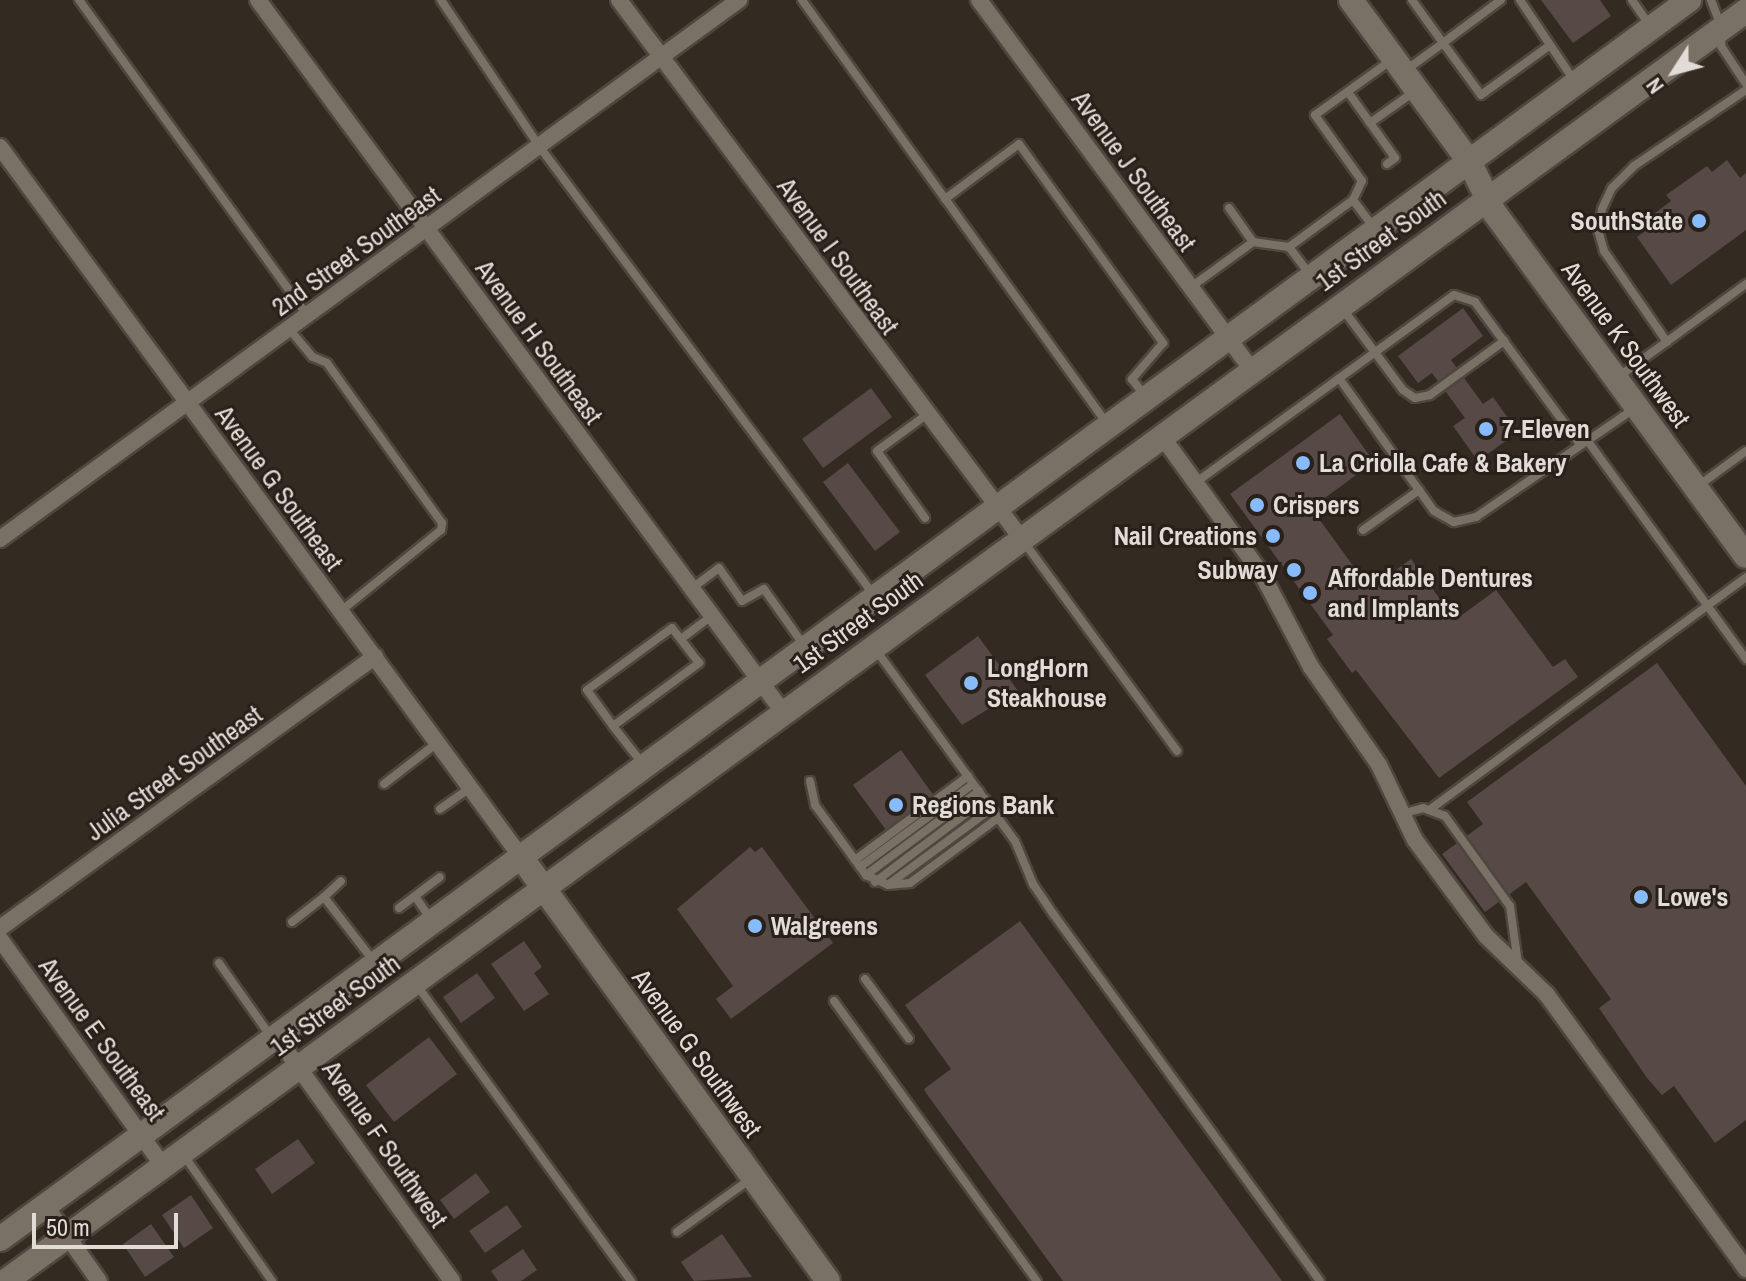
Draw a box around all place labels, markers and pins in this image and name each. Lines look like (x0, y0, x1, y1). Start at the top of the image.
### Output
place label: SouthState (1570, 205, 1683, 237)
marker: SouthState (1690, 212, 1708, 230)
place label: 7-Eleven (1502, 413, 1590, 445)
marker: 7-Eleven (1477, 420, 1495, 438)
place label: La Criolla Cafe & Bakery (1319, 447, 1567, 479)
marker: La Criolla Cafe & Bakery (1294, 454, 1312, 472)
place label: Crispers (1273, 489, 1360, 521)
marker: Crispers (1248, 496, 1266, 514)
place label: Nail Creations (1114, 520, 1257, 552)
marker: Nail Creations (1264, 527, 1282, 545)
place label: Subway (1197, 554, 1278, 586)
marker: Subway (1285, 561, 1303, 579)
place label: Affordable Dentures and Implants (1328, 562, 1533, 624)
marker: Affordable Dentures and Implants (1299, 582, 1321, 604)
place label: LongHorn Steakhouse (987, 652, 1107, 714)
marker: LongHorn Steakhouse (962, 674, 980, 692)
place label: Regions Bank (912, 789, 1054, 821)
marker: Regions Bank (887, 796, 905, 814)
place label: Lowe's (1657, 881, 1728, 913)
marker: Lowe's (1632, 888, 1650, 906)
place label: Walgreens (771, 910, 878, 942)
marker: Walgreens (746, 917, 764, 935)

